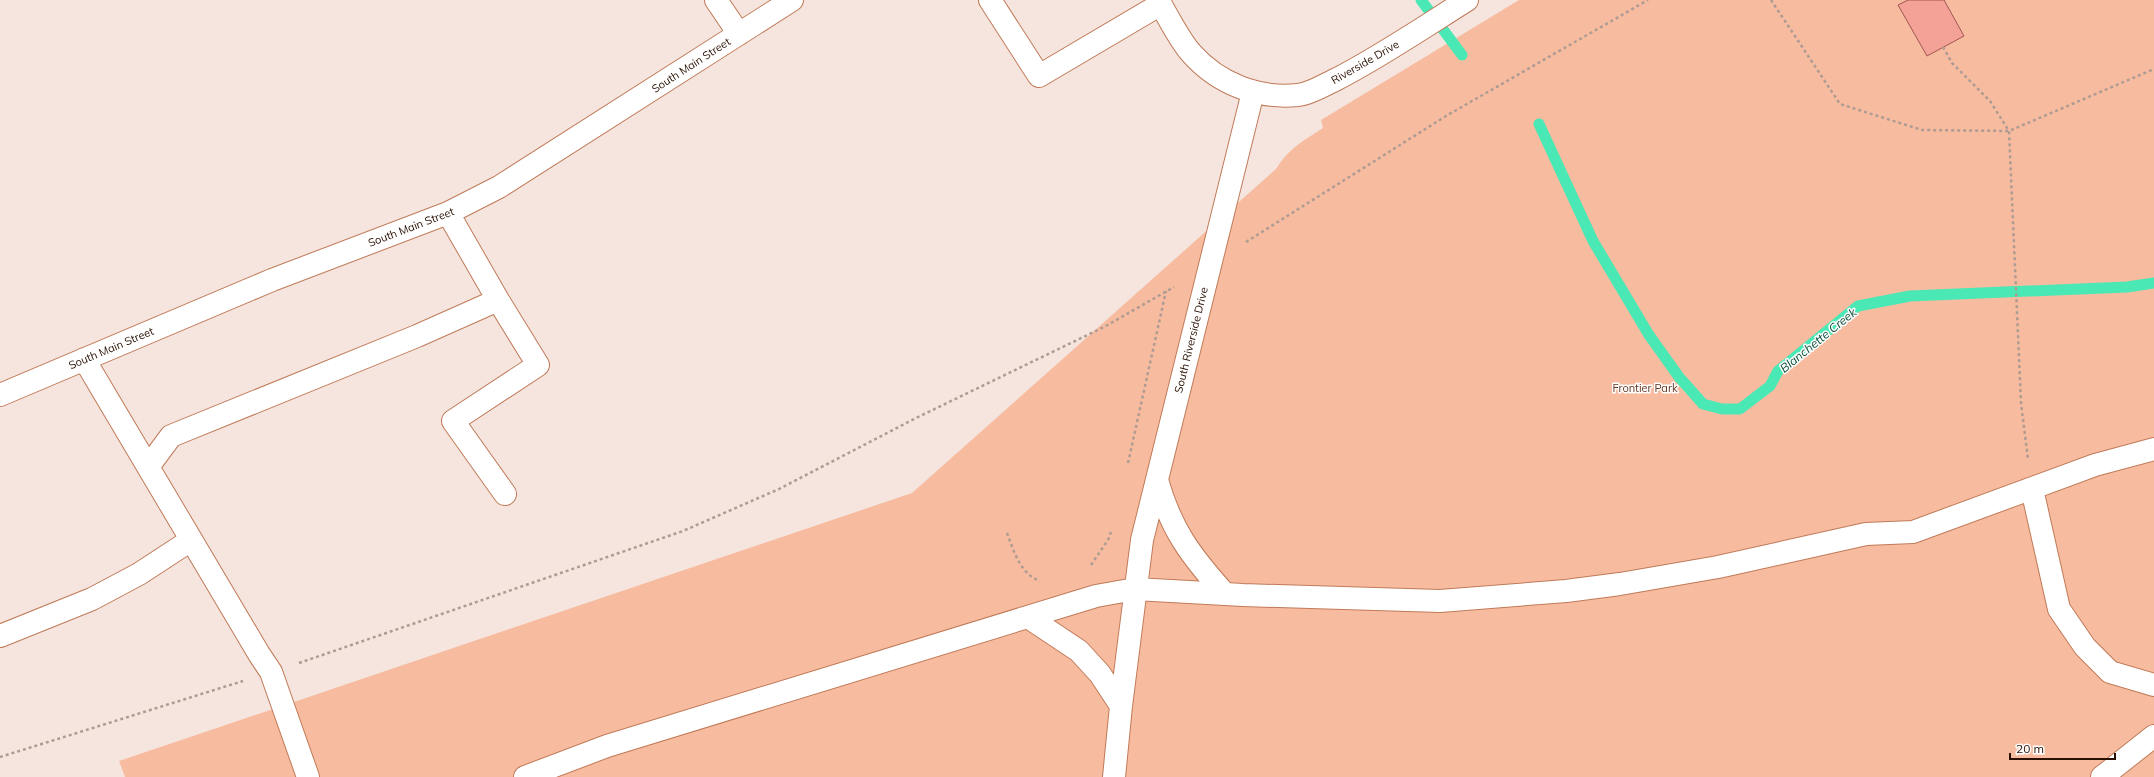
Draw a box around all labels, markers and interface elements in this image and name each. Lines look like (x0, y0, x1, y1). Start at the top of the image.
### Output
street label: South Main Street (649, 34, 733, 96)
street label: Riverside Drive (1329, 37, 1401, 87)
street label: South Main Street (366, 204, 456, 250)
street label: South Riverside Drive (1171, 286, 1211, 394)
water label: Blanchette Creek (1777, 304, 1860, 376)
street label: South Main Street (66, 324, 156, 372)
park label: Frontier Park (1612, 381, 1678, 395)
scale bar (2010, 735, 2115, 761)
text: 20 m (2016, 741, 2044, 756)

